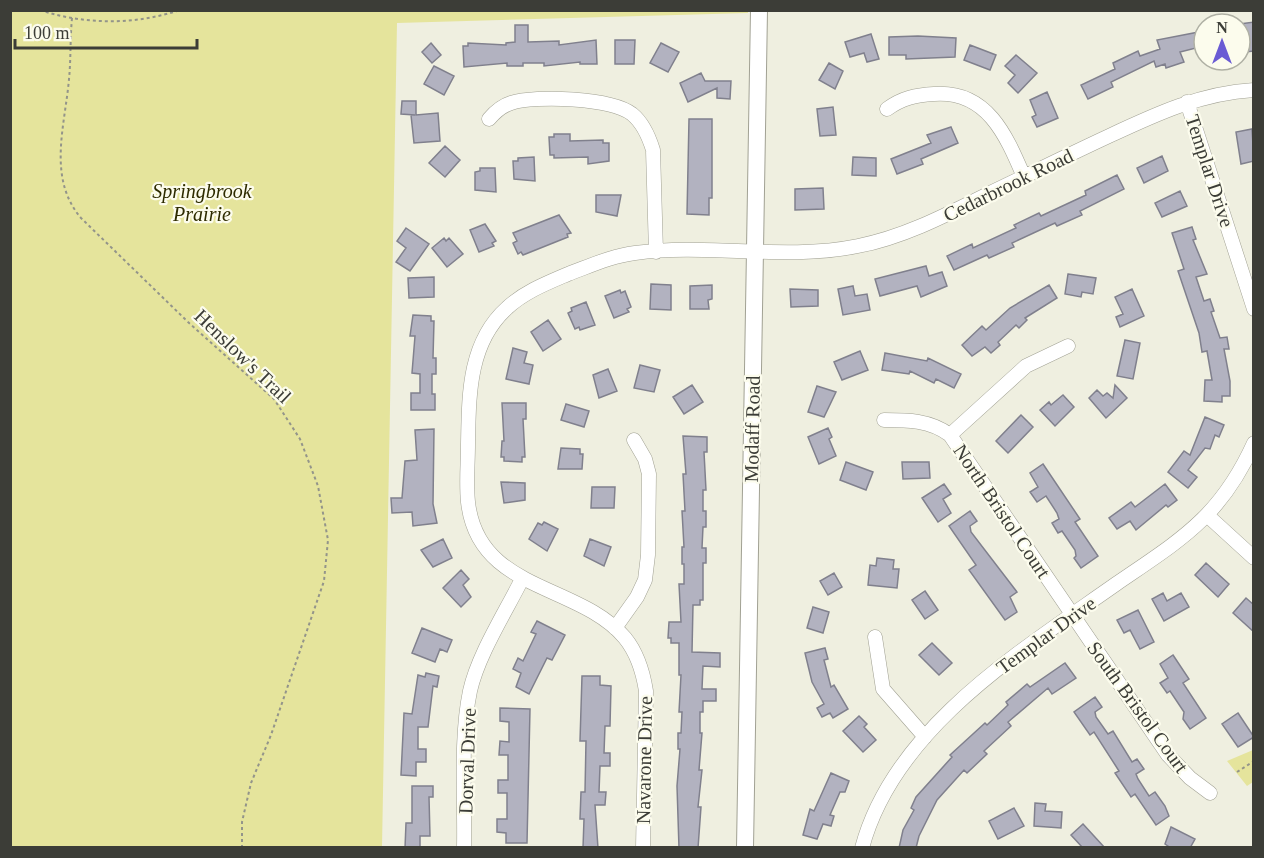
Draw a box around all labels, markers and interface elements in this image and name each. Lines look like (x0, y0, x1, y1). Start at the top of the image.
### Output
scale bar (15, 12, 196, 50)
north arrow (1192, 12, 1252, 72)
text: N (1216, 19, 1228, 36)
text: 100 m (24, 23, 70, 43)
street label: Templar Drive (1181, 112, 1239, 230)
street label: Cedarbrook Road (940, 144, 1076, 226)
park label: Springbrook Prairie (152, 180, 253, 225)
street label: Henslow's Trail (190, 305, 296, 408)
street label: Modaff Road (740, 375, 764, 483)
street label: North Bristol Court (949, 440, 1055, 582)
street label: Templar Drive (992, 592, 1100, 679)
street label: South Bristol Court (1083, 637, 1193, 777)
street label: Navarone Drive (632, 696, 656, 824)
street label: Dorval Drive (454, 707, 480, 814)

